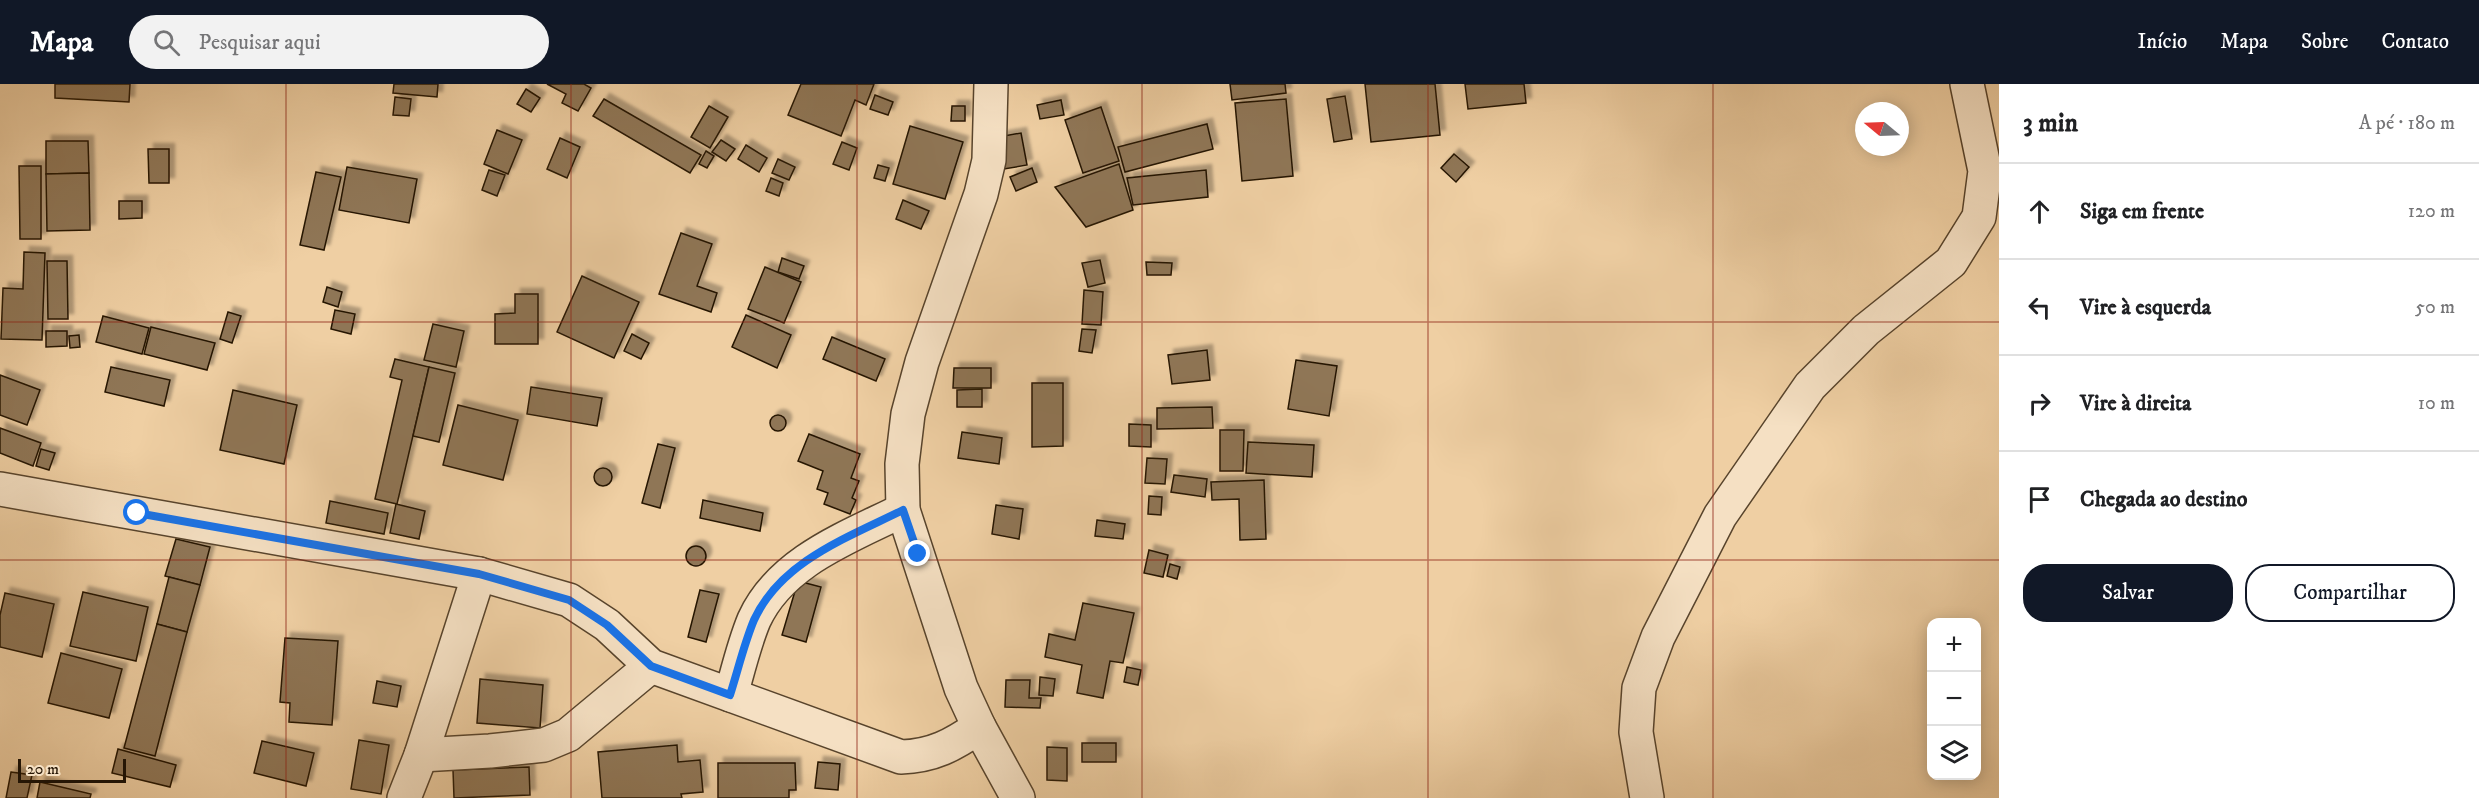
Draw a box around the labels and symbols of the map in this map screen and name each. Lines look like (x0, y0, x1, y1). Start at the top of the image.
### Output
north arrow (1855, 102, 1909, 156)
route start (123, 499, 149, 525)
route end (904, 540, 930, 566)
scale bar (18, 756, 126, 784)

